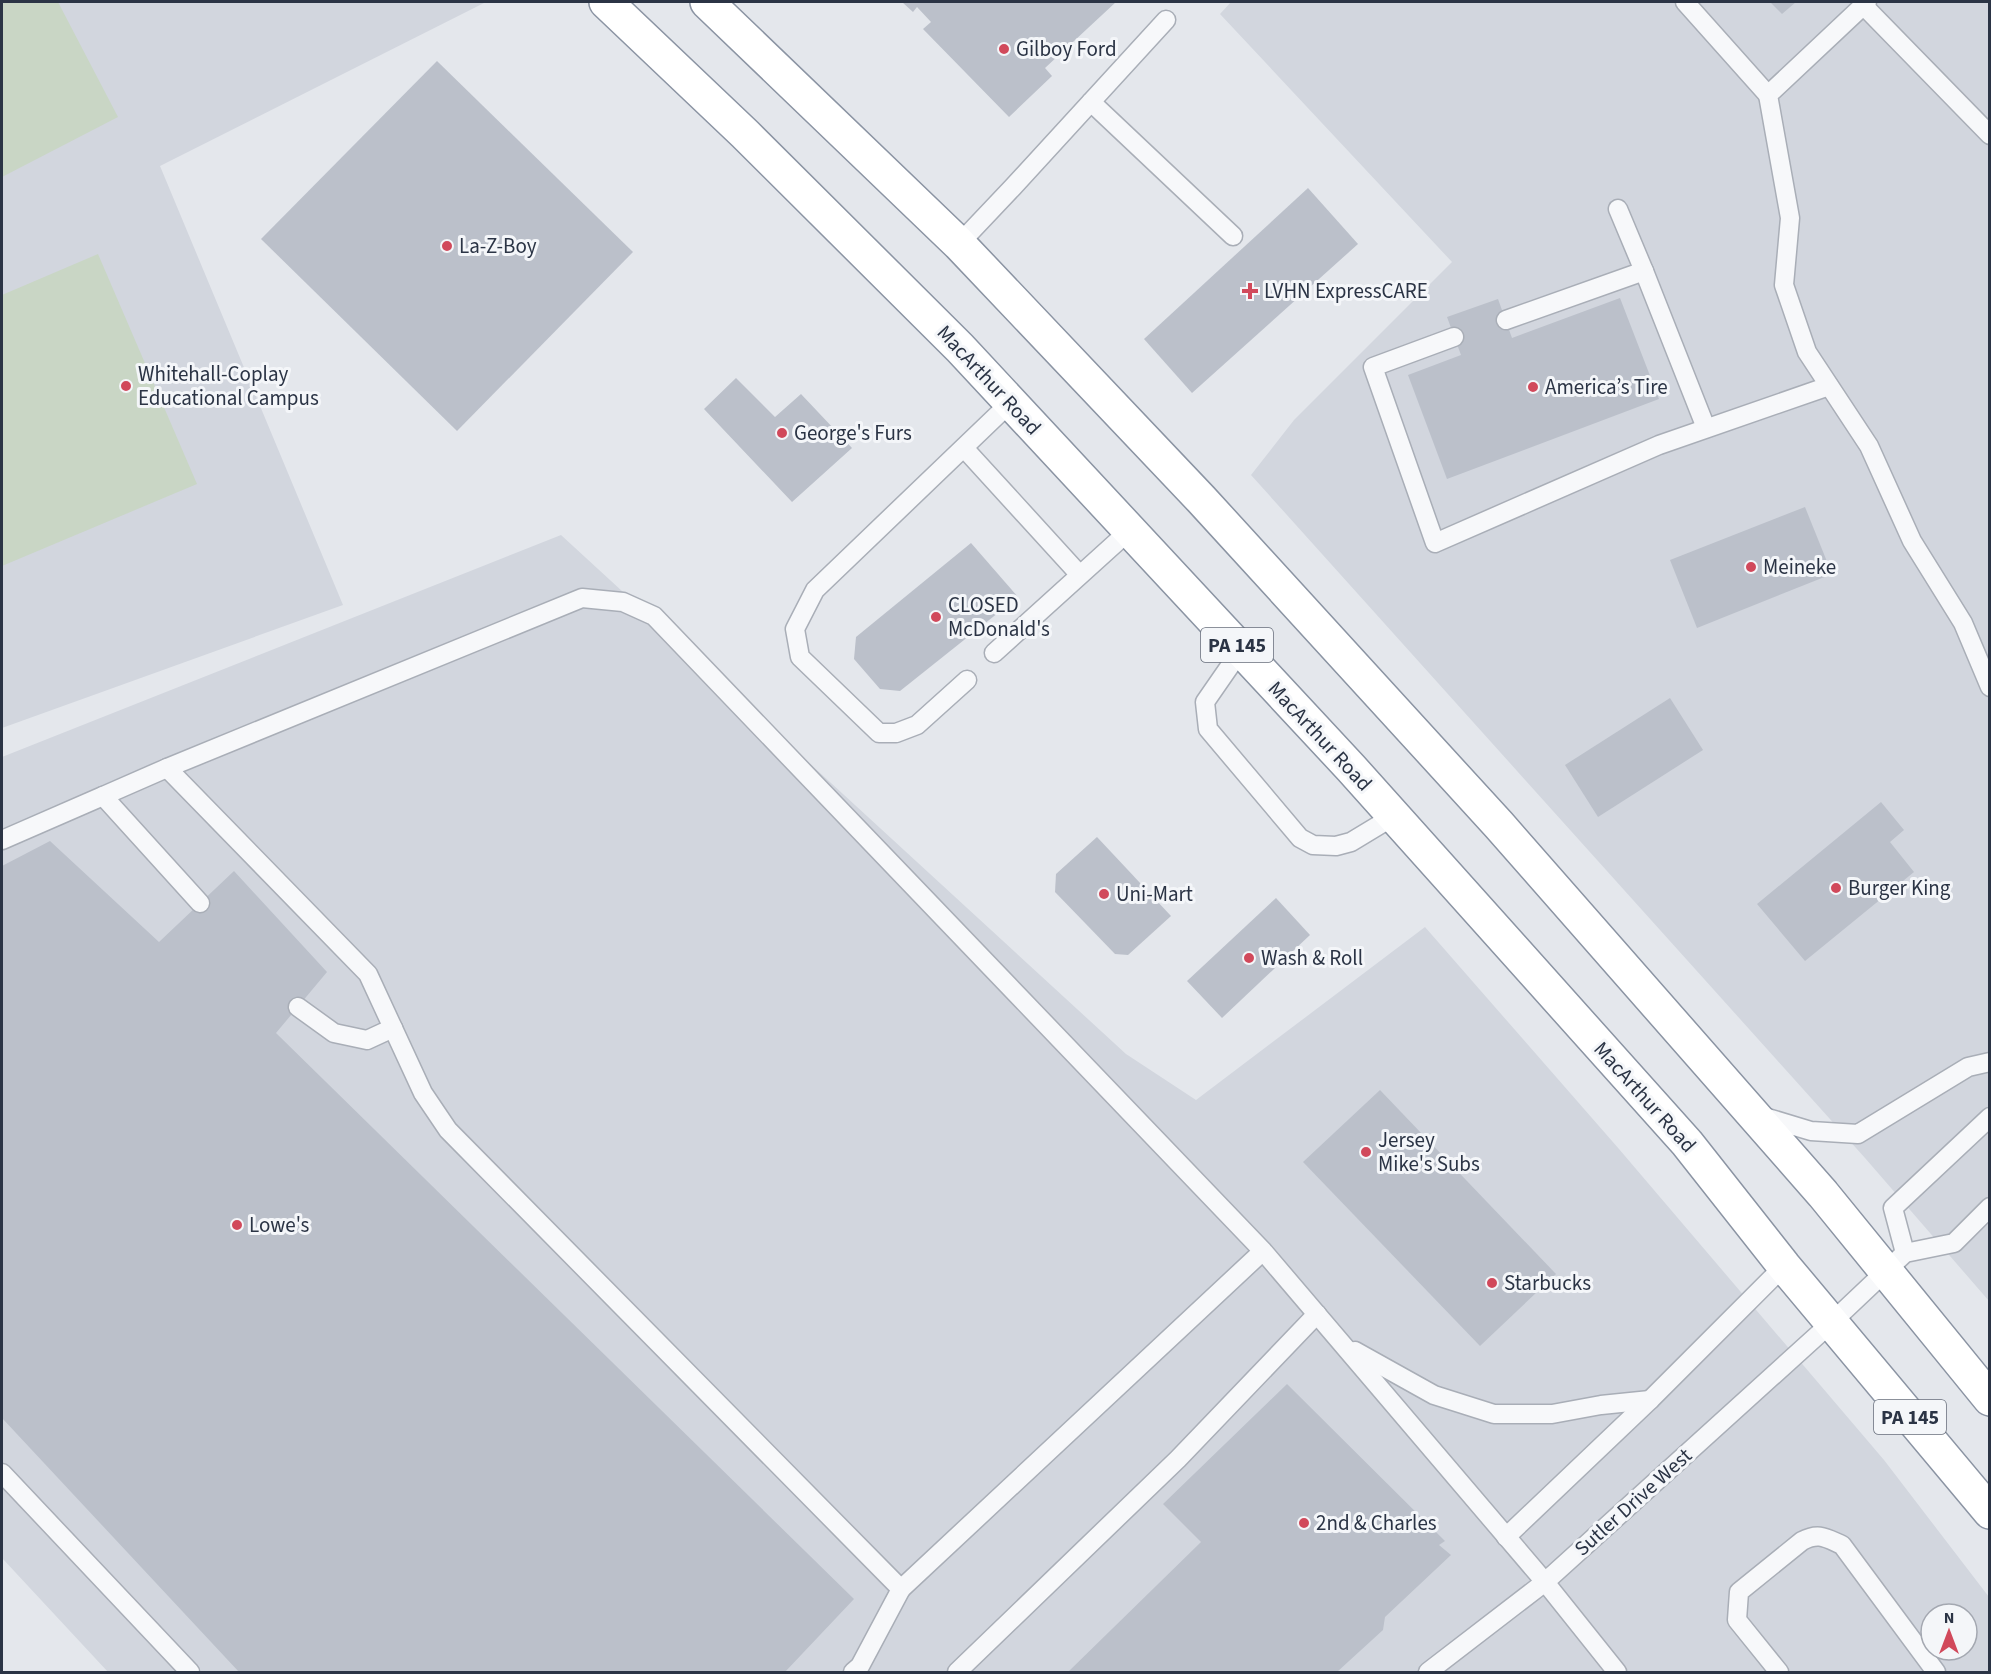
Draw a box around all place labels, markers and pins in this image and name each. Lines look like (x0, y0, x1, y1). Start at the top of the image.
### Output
place label: Gilboy Ford (1016, 34, 1117, 64)
marker: Gilboy Ford (997, 42, 1011, 56)
place label: La-Z-Boy (459, 231, 537, 261)
marker: La-Z-Boy (440, 239, 454, 253)
place label: LVHN ExpressCARE (1264, 276, 1428, 306)
marker: LVHN ExpressCARE (1241, 282, 1259, 300)
place label: Whitehall-Coplay Educational Campus (138, 359, 319, 413)
place label: America’s Tire (1545, 372, 1668, 402)
marker: Whitehall-Coplay Educational Campus (119, 379, 133, 393)
marker: America’s Tire (1526, 380, 1540, 394)
place label: George's Furs (794, 418, 912, 448)
marker: George's Furs (775, 426, 789, 440)
place label: Meineke (1763, 552, 1836, 582)
marker: Meineke (1744, 560, 1758, 574)
place label: CLOSED McDonald's (948, 590, 1050, 644)
marker: CLOSED McDonald's (929, 610, 943, 624)
place label: Burger King (1848, 873, 1951, 903)
place label: Uni-Mart (1116, 879, 1193, 909)
marker: Burger King (1829, 881, 1843, 895)
marker: Uni-Mart (1097, 887, 1111, 901)
place label: Wash & Roll (1261, 943, 1363, 973)
marker: Wash & Roll (1242, 951, 1256, 965)
place label: Jersey Mike's Subs (1378, 1125, 1480, 1179)
marker: Jersey Mike's Subs (1359, 1145, 1373, 1159)
place label: Lowe's (249, 1210, 310, 1240)
marker: Lowe's (230, 1218, 244, 1232)
place label: Starbucks (1504, 1268, 1591, 1298)
marker: Starbucks (1485, 1276, 1499, 1290)
place label: 2nd & Charles (1316, 1508, 1437, 1538)
marker: 2nd & Charles (1297, 1516, 1311, 1530)

